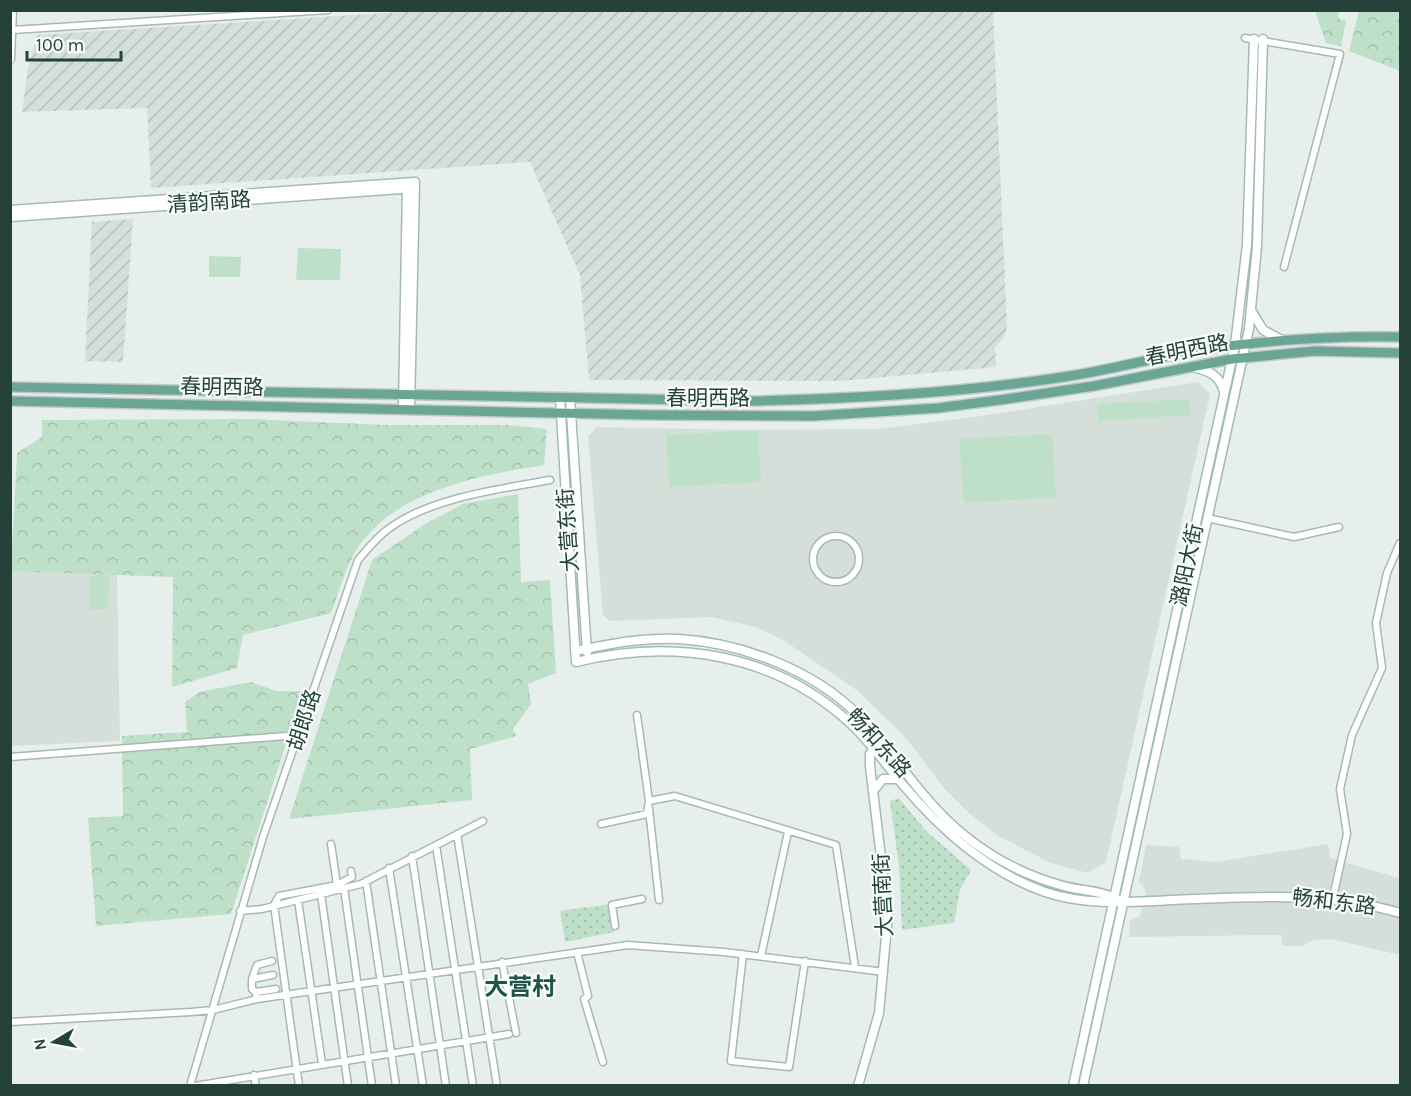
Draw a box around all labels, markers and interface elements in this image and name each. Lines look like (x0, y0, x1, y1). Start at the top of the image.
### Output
scale bar (27, 24, 122, 62)
text: 100 m (36, 34, 84, 56)
street label: 清韵南路 (166, 187, 252, 217)
street label: 春明西路 (1143, 330, 1231, 370)
street label: 春明西路 (180, 374, 264, 400)
street label: 春明西路 (666, 386, 750, 410)
street label: 大营东街 (553, 487, 583, 573)
street label: 潞阳大街 (1167, 521, 1207, 609)
street label: 胡郎路 (283, 686, 325, 754)
street label: 畅和东路 (842, 704, 916, 782)
street label: 大营南街 (869, 852, 897, 938)
street label: 畅和东路 (1291, 885, 1377, 919)
district label: 大营村 (484, 973, 556, 1001)
north arrow (24, 1012, 84, 1072)
text: N (29, 1037, 50, 1052)

